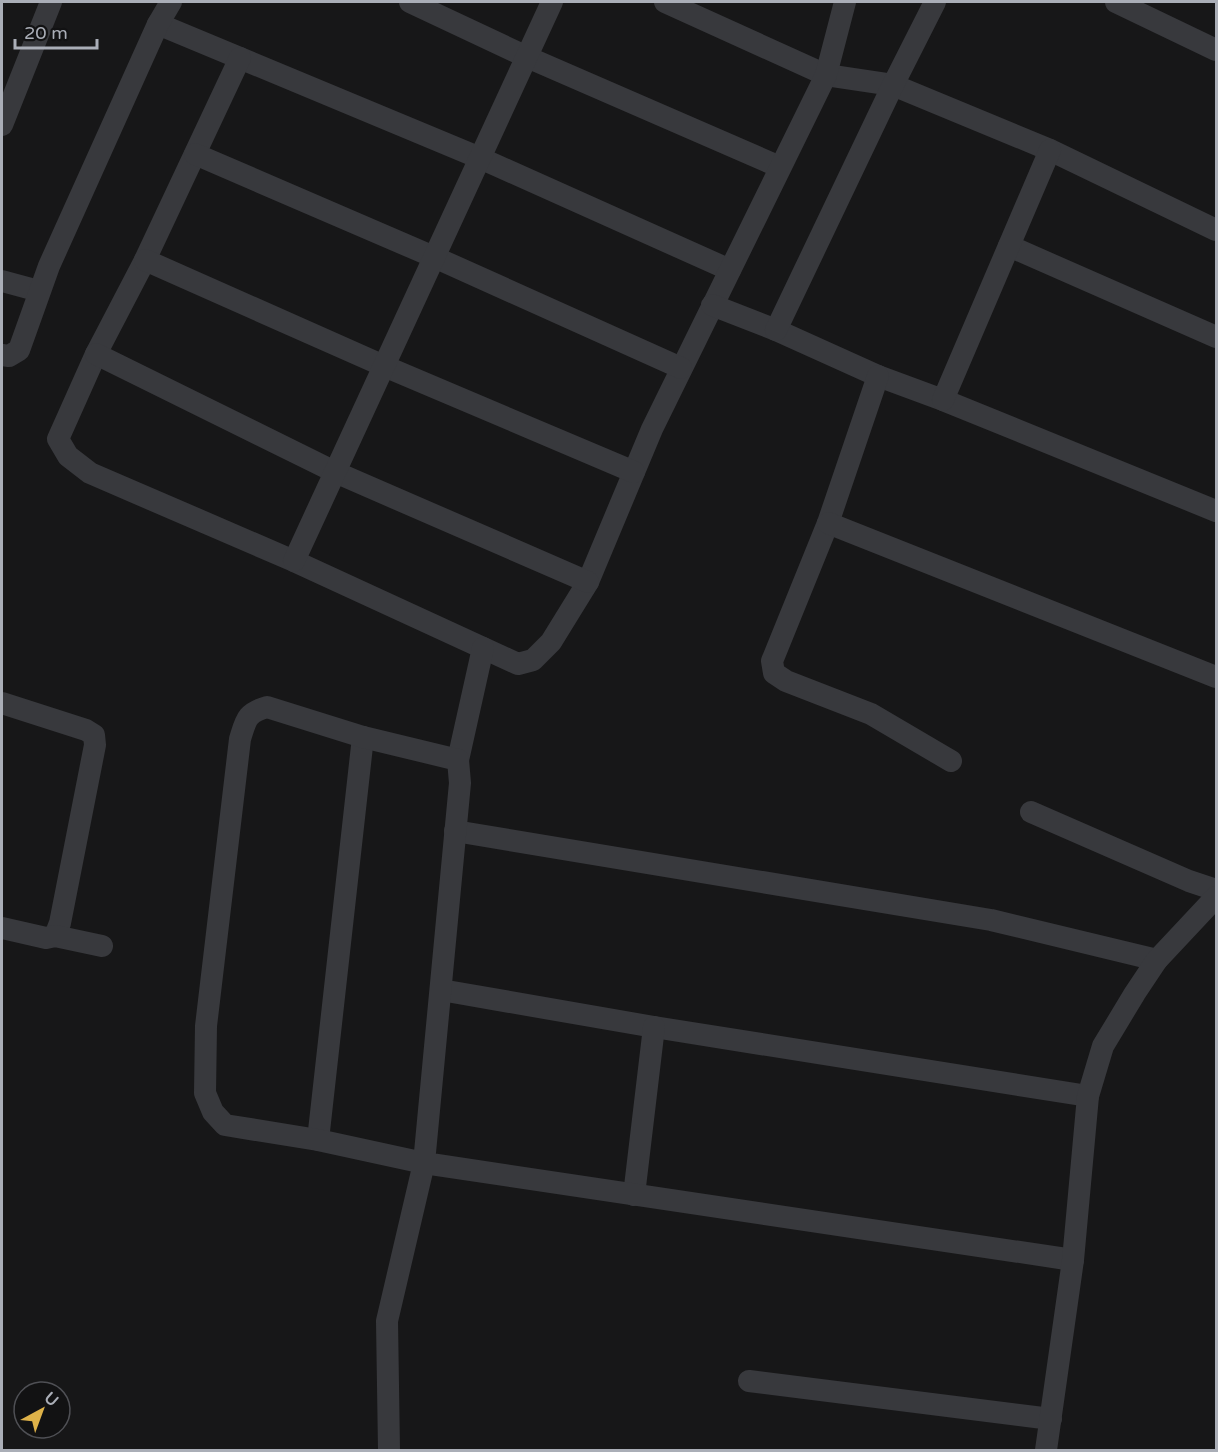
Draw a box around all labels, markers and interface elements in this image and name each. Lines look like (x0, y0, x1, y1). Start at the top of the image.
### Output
scale bar (15, 12, 98, 50)
text: 20 m (24, 22, 68, 44)
north arrow (12, 1380, 72, 1440)
text: U (40, 1388, 62, 1411)

